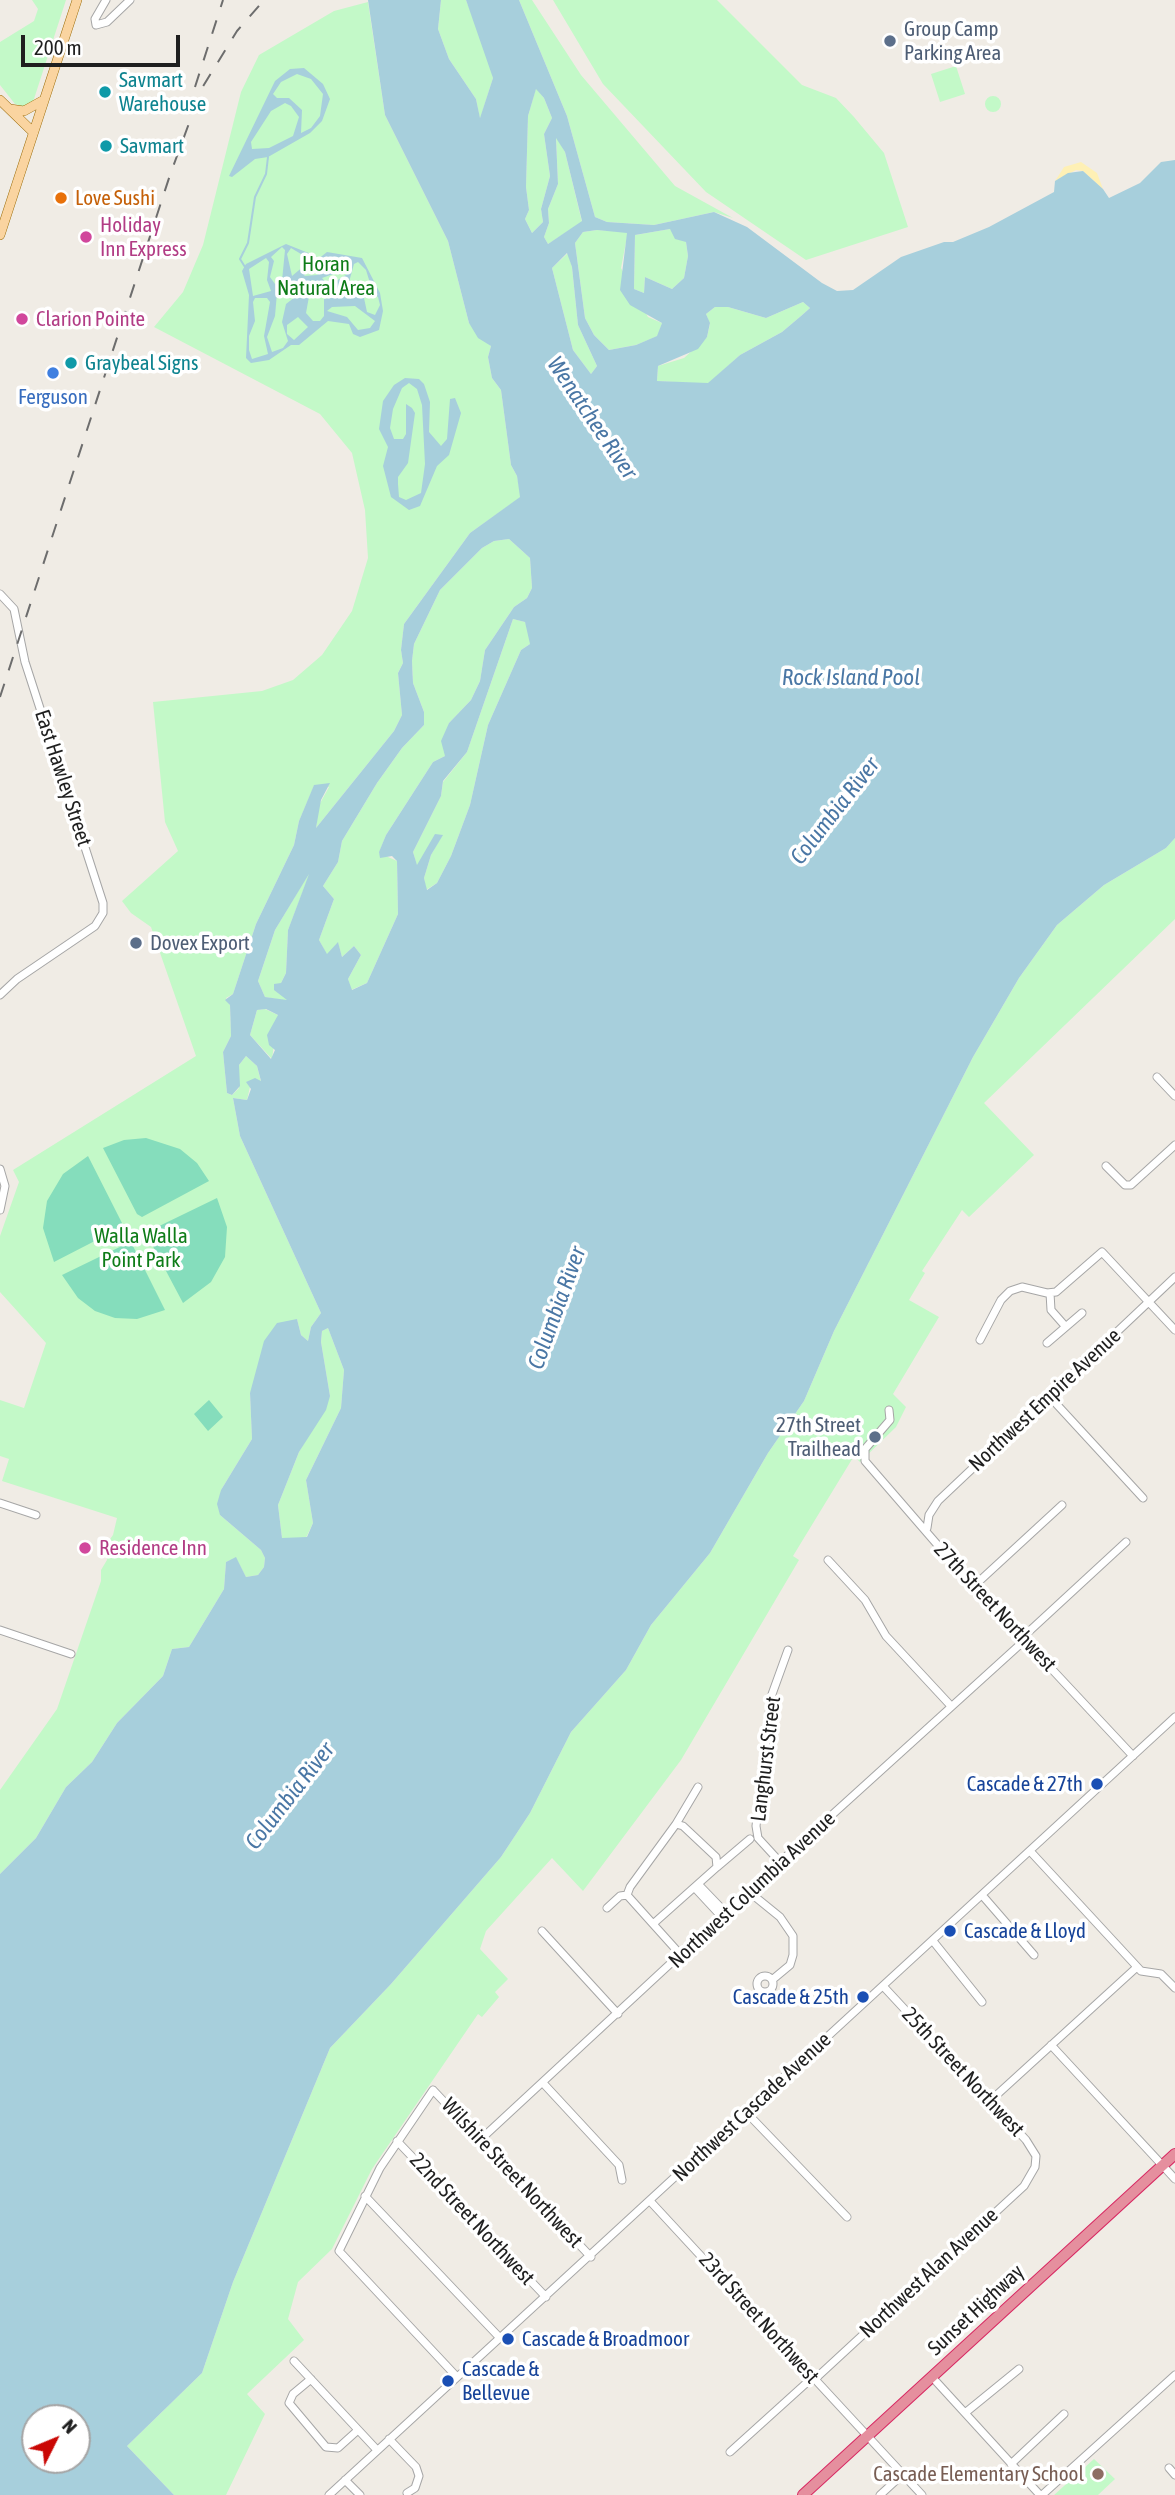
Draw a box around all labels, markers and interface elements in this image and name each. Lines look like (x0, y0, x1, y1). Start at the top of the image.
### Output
place label: Group Camp Parking Area (904, 16, 1001, 66)
scale bar (24, 21, 184, 65)
marker: Group Camp Parking Area (882, 33, 898, 49)
text: 200 m (34, 35, 82, 59)
place label: Savmart Warehouse (119, 67, 206, 117)
marker: Savmart Warehouse (97, 84, 113, 100)
place label: Savmart (120, 133, 184, 159)
marker: Savmart (98, 138, 114, 154)
place label: Love Sushi (75, 185, 155, 211)
marker: Love Sushi (53, 190, 69, 206)
place label: Holiday Inn Express (100, 212, 187, 262)
marker: Holiday Inn Express (78, 229, 94, 245)
park label: Horan Natural Area (277, 251, 375, 301)
place label: Clarion Pointe (36, 306, 145, 332)
marker: Clarion Pointe (14, 311, 30, 327)
place label: Graybeal Signs (85, 350, 198, 376)
water label: Wenatchee River (541, 352, 643, 484)
marker: Graybeal Signs (63, 355, 79, 371)
marker: Ferguson (45, 365, 61, 381)
place label: Ferguson (18, 384, 88, 410)
water label: Rock Island Pool (782, 664, 920, 692)
street label: East Hawley Street (29, 707, 97, 849)
water label: Columbia River (785, 752, 885, 870)
place label: Dovex Export (150, 930, 250, 956)
marker: Dovex Export (128, 935, 144, 951)
park label: Walla Walla Point Park (94, 1223, 188, 1273)
water label: Columbia River (522, 1243, 592, 1373)
street label: Northwest Empire Avenue (964, 1323, 1126, 1477)
place label: 27th Street Trailhead (776, 1412, 861, 1462)
marker: 27th Street Trailhead (867, 1429, 883, 1445)
place label: Residence Inn (99, 1535, 207, 1561)
street label: 27th Street Northwest (929, 1537, 1061, 1677)
marker: Residence Inn (77, 1540, 93, 1556)
street label: Langhurst Street (746, 1695, 786, 1823)
water label: Columbia River (240, 1737, 340, 1855)
place label: Cascade & 27th (967, 1771, 1083, 1797)
marker: Cascade & 27th (1089, 1776, 1105, 1792)
street label: Northwest Columbia Avenue (664, 1806, 840, 1974)
place label: Cascade & Lloyd (964, 1918, 1086, 1944)
marker: Cascade & Lloyd (942, 1923, 958, 1939)
place label: Cascade & 25th (733, 1984, 849, 2010)
marker: Cascade & 25th (855, 1989, 871, 2005)
street label: 25th Street Northwest (897, 2002, 1029, 2142)
street label: Northwest Cascade Avenue (668, 2027, 836, 2187)
street label: Wilshire Street Northwest (436, 2093, 588, 2253)
street label: 22nd Street Northwest (404, 2148, 540, 2290)
street label: Northwest Alan Avenue (855, 2203, 1003, 2343)
street label: 23rd Street Northwest (694, 2247, 824, 2389)
street label: Sunset Highway (923, 2259, 1029, 2361)
place label: Cascade & Broadmoor (522, 2326, 689, 2352)
marker: Cascade & Broadmoor (500, 2331, 516, 2347)
place label: Cascade & Bellevue (462, 2356, 539, 2406)
marker: Cascade & Bellevue (440, 2373, 456, 2389)
north arrow (21, 2404, 91, 2474)
text: N (58, 2414, 82, 2438)
place label: Cascade Elementary School (873, 2461, 1084, 2487)
marker: Cascade Elementary School (1090, 2466, 1106, 2482)

